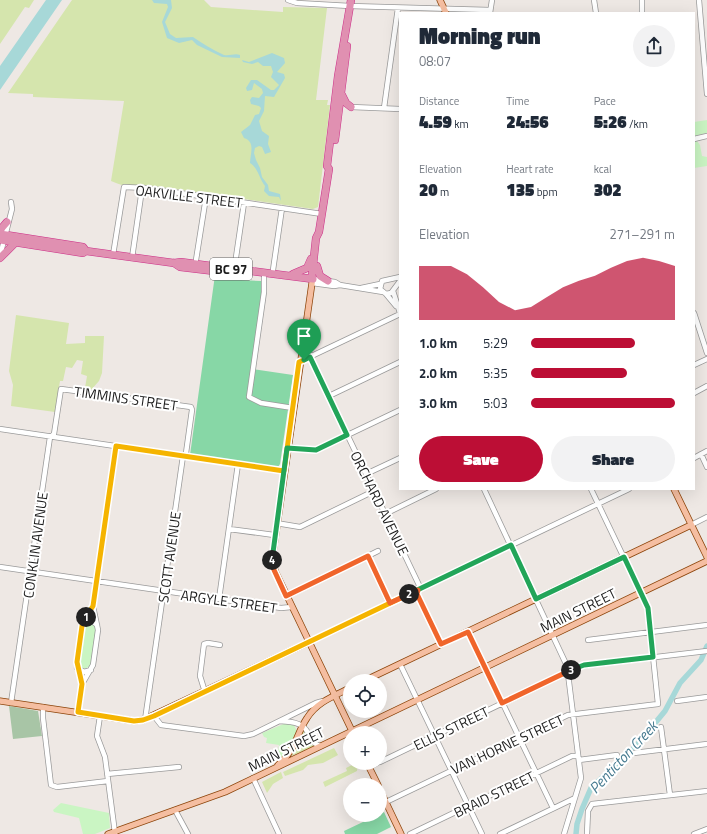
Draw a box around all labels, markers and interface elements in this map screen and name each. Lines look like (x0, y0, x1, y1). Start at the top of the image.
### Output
text: Morning run (419, 19, 541, 53)
button: share (633, 25, 675, 67)
text: 08:07 (419, 51, 451, 71)
text: Distance (419, 93, 459, 109)
text: Time (506, 93, 529, 109)
text: Pace (594, 93, 616, 109)
text: 4.59 (419, 109, 452, 135)
text: 24:56 (506, 109, 549, 135)
text: 5:26 (594, 109, 627, 135)
text: km (452, 116, 469, 132)
text: /km (627, 116, 648, 132)
text: Elevation (419, 161, 462, 177)
text: Heart rate (506, 161, 554, 177)
text: kcal (594, 161, 612, 177)
text: 20 (419, 177, 438, 203)
text: 135 (506, 177, 534, 203)
text: 302 (594, 177, 622, 203)
street label: OAKVILLE STREET (134, 179, 244, 213)
text: m (438, 184, 449, 200)
text: bpm (534, 184, 558, 200)
text: Elevation (419, 224, 470, 244)
text: 271–291 m (609, 224, 675, 244)
road number: BC 97 (210, 258, 252, 280)
pin (287, 319, 321, 360)
icon: arrive (293, 325, 315, 347)
text: 1.0 km (419, 333, 457, 353)
text: 5:29 (483, 333, 508, 353)
text: 2.0 km (419, 363, 457, 383)
text: 5:35 (483, 363, 508, 383)
street label: TIMMINS STREET (73, 380, 180, 416)
text: 3.0 km (419, 393, 457, 413)
text: 5:03 (483, 393, 508, 413)
button: Save (419, 436, 543, 482)
button: Share (551, 436, 675, 482)
street label: ORCHARD AVENUE (346, 447, 415, 559)
street label: CONKLIN AVENUE (17, 490, 53, 599)
street label: SCOTT AVENUE (152, 510, 186, 604)
pin: 4 (262, 550, 282, 570)
text: 4 (269, 552, 275, 568)
street label: MAIN STREET (536, 582, 620, 638)
street label: ARGYLE STREET (180, 584, 279, 618)
pin: 2 (399, 584, 419, 604)
text: 2 (406, 586, 412, 602)
pin: 1 (76, 607, 96, 627)
text: 1 (83, 609, 89, 625)
pin: 3 (561, 660, 581, 680)
text: 3 (568, 662, 574, 678)
map controls (343, 674, 387, 822)
button: locate (343, 674, 387, 718)
street label: ELLIS STREET (410, 700, 493, 755)
street label: VAN HORNE STREET (447, 708, 568, 779)
water label: Penticton Creek (583, 714, 664, 799)
street label: MAIN STREET (244, 721, 328, 777)
button: + (343, 726, 387, 770)
street label: BRAID STREET (450, 765, 538, 823)
button: − (343, 778, 387, 822)

